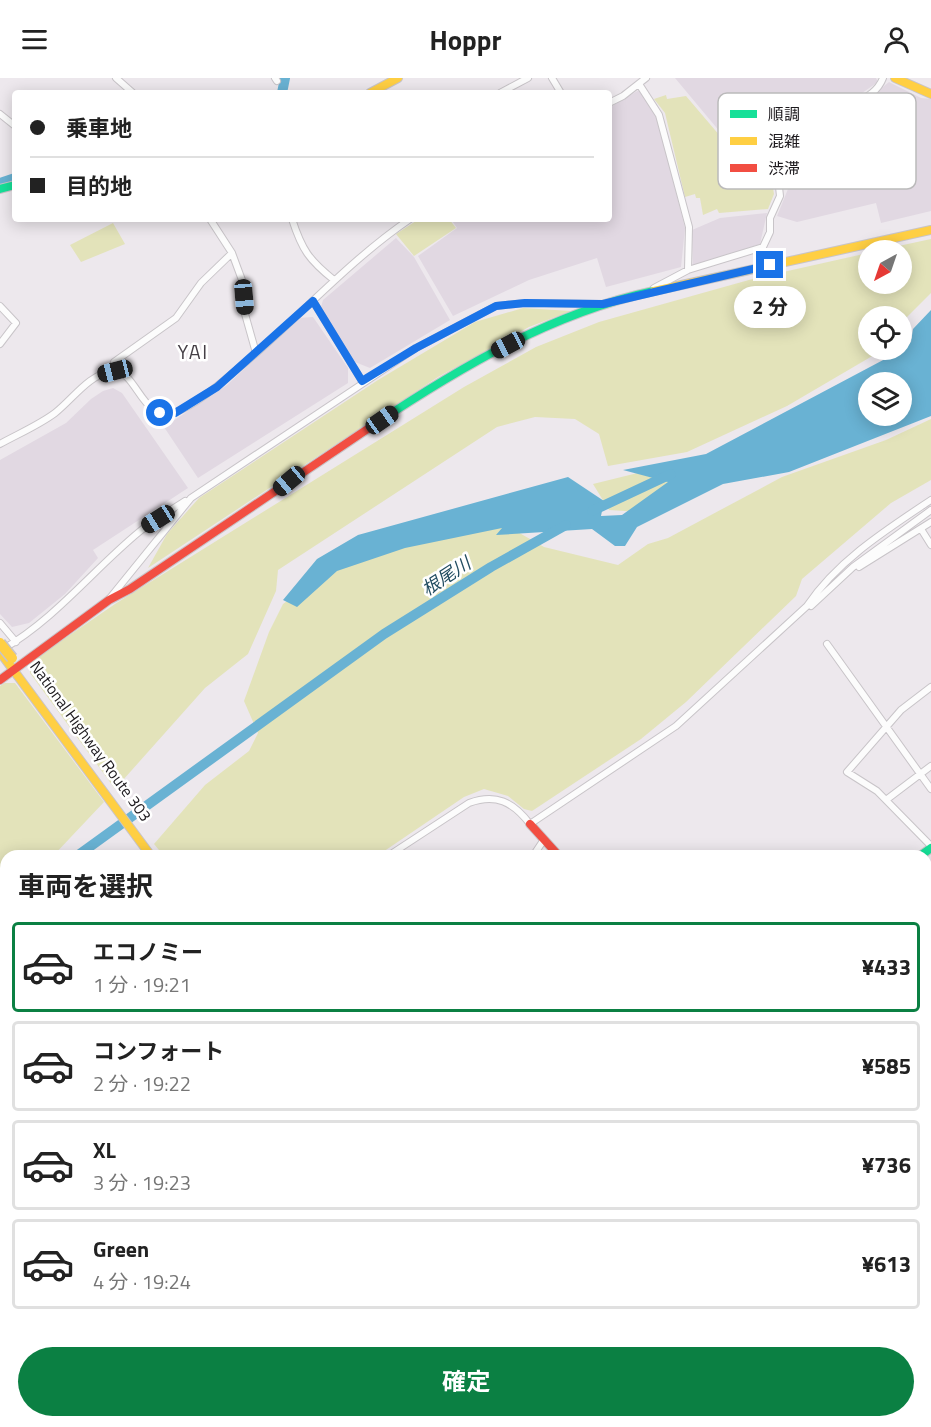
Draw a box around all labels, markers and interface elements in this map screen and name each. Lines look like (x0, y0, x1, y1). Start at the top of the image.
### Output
text: Hoppr (430, 19, 501, 60)
icon: menu (18, 23, 51, 56)
icon: person (880, 23, 913, 56)
legend (718, 93, 916, 189)
text: 順調 (768, 102, 800, 126)
text: 乗車地 (66, 111, 132, 145)
text: 混雑 (768, 129, 800, 153)
text: 渋滞 (768, 156, 800, 180)
text: 目的地 (66, 169, 132, 203)
north arrow (858, 240, 912, 294)
map controls (858, 240, 912, 426)
route end (756, 251, 783, 278)
car (233, 278, 255, 316)
callout: 2 分 (734, 286, 806, 328)
text: 2 分 (752, 291, 788, 322)
button: locate (858, 306, 912, 360)
car (488, 329, 528, 361)
district label: YAI (177, 336, 209, 367)
car (95, 358, 135, 384)
button: layers (858, 372, 912, 426)
route start (146, 399, 173, 426)
car (362, 402, 402, 438)
car (269, 463, 309, 499)
car (138, 502, 178, 536)
water label: 根尾川 (416, 549, 478, 602)
street label: National Highway Route 303 (24, 656, 158, 826)
text: 車両を選択 (18, 865, 153, 906)
text: エコノミー (93, 935, 203, 969)
icon: car (21, 940, 75, 994)
text: ¥433 (862, 950, 911, 984)
text: 1 分 · 19:21 (93, 969, 191, 1000)
text: コンフォート (93, 1034, 224, 1068)
icon: car (21, 1039, 75, 1093)
text: ¥585 (862, 1049, 911, 1083)
text: 2 分 · 19:22 (93, 1068, 191, 1099)
text: XL (93, 1133, 116, 1167)
icon: car (21, 1138, 75, 1192)
text: ¥736 (862, 1148, 911, 1182)
text: 3 分 · 19:23 (93, 1167, 191, 1198)
text: Green (93, 1232, 149, 1266)
icon: car (21, 1237, 75, 1291)
text: ¥613 (862, 1247, 911, 1281)
text: 4 分 · 19:24 (93, 1266, 191, 1297)
button: 確定 (18, 1347, 914, 1416)

